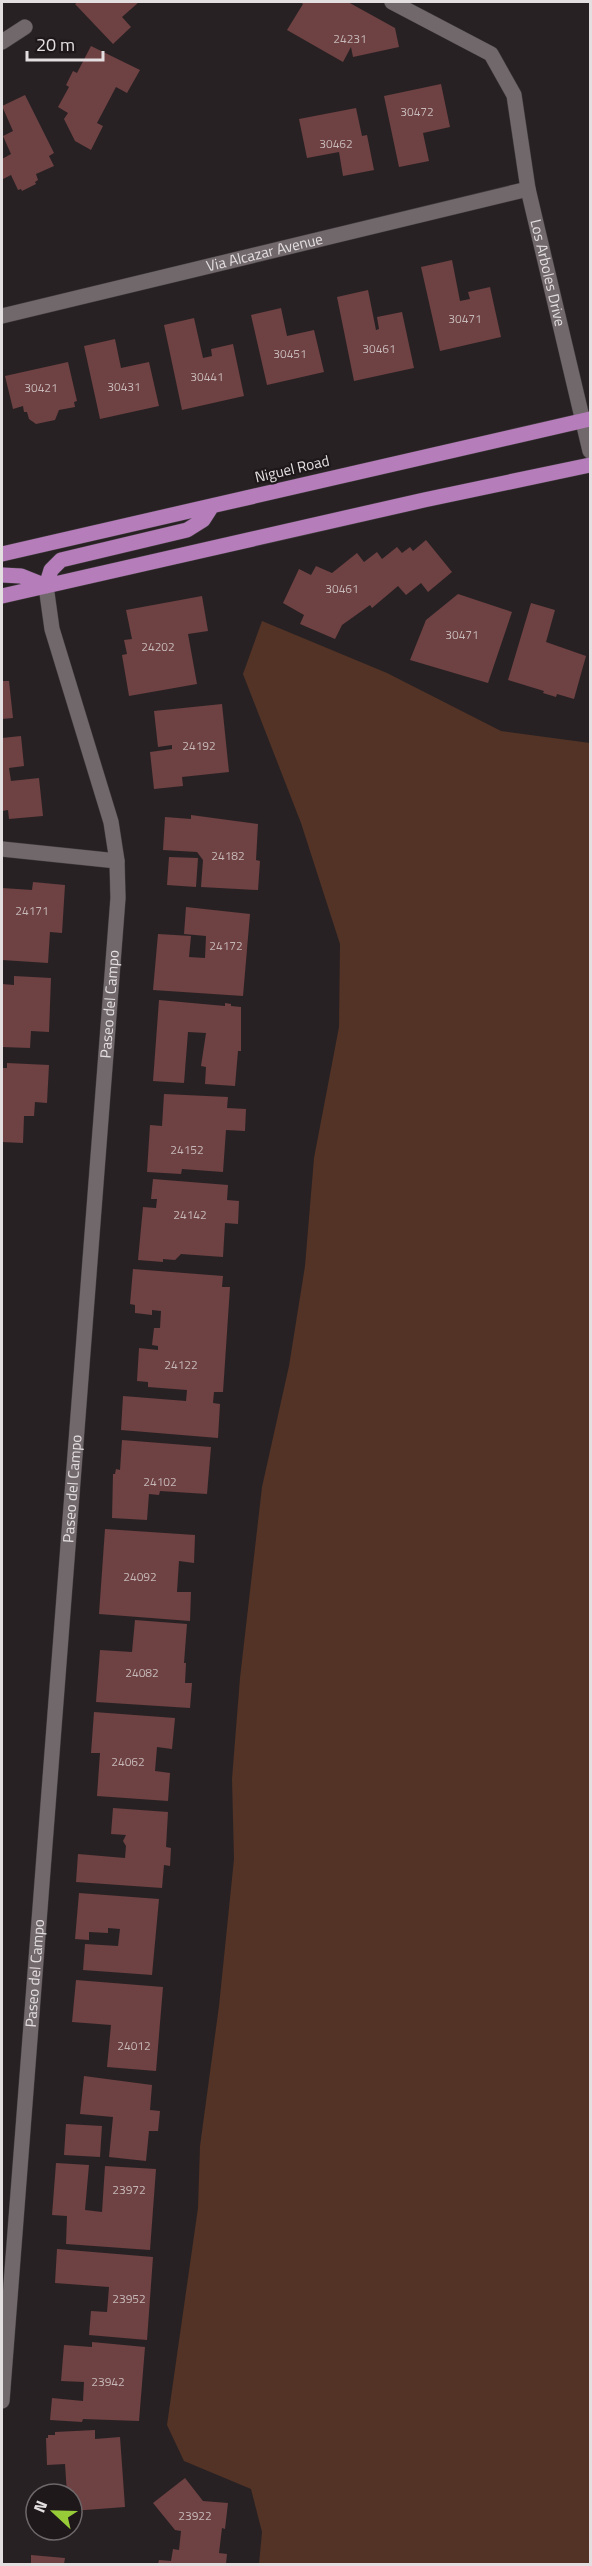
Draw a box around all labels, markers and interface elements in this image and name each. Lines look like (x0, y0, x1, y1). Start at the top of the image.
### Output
scale bar (27, 24, 104, 62)
house number: 24231 (333, 29, 367, 48)
text: 20 m (36, 31, 75, 58)
house number: 30472 (400, 102, 434, 121)
house number: 30462 (319, 134, 353, 153)
street label: Los Arboles Drive (525, 217, 572, 329)
street label: Via Alcazar Avenue (204, 227, 325, 277)
house number: 30471 (448, 309, 482, 328)
house number: 30461 (362, 339, 396, 358)
house number: 30451 (273, 344, 307, 363)
house number: 30441 (190, 367, 224, 386)
house number: 30431 (107, 377, 141, 396)
house number: 30421 (24, 378, 58, 397)
street label: Niguel Road (252, 449, 331, 488)
house number: 30461 (325, 579, 359, 598)
house number: 30471 (445, 625, 479, 644)
house number: 24202 (141, 637, 175, 656)
house number: 24192 (182, 736, 216, 755)
house number: 24182 (211, 846, 245, 865)
house number: 24171 (15, 901, 49, 920)
house number: 24172 (209, 936, 243, 955)
street label: Paseo del Campo (94, 949, 125, 1059)
house number: 24152 (170, 1140, 204, 1159)
house number: 24142 (173, 1205, 207, 1224)
house number: 24122 (164, 1355, 198, 1374)
street label: Paseo del Campo (56, 1434, 88, 1544)
house number: 24102 (143, 1472, 177, 1491)
house number: 24092 (123, 1567, 157, 1586)
house number: 24082 (125, 1663, 159, 1682)
house number: 24062 (111, 1752, 145, 1771)
street label: Paseo del Campo (19, 1918, 50, 2028)
house number: 24012 (117, 2036, 151, 2055)
house number: 23972 (112, 2180, 146, 2199)
house number: 23952 (112, 2289, 146, 2308)
house number: 23942 (91, 2372, 125, 2391)
north arrow (24, 2482, 84, 2542)
text: N (27, 2497, 53, 2516)
house number: 23922 (178, 2506, 212, 2525)

